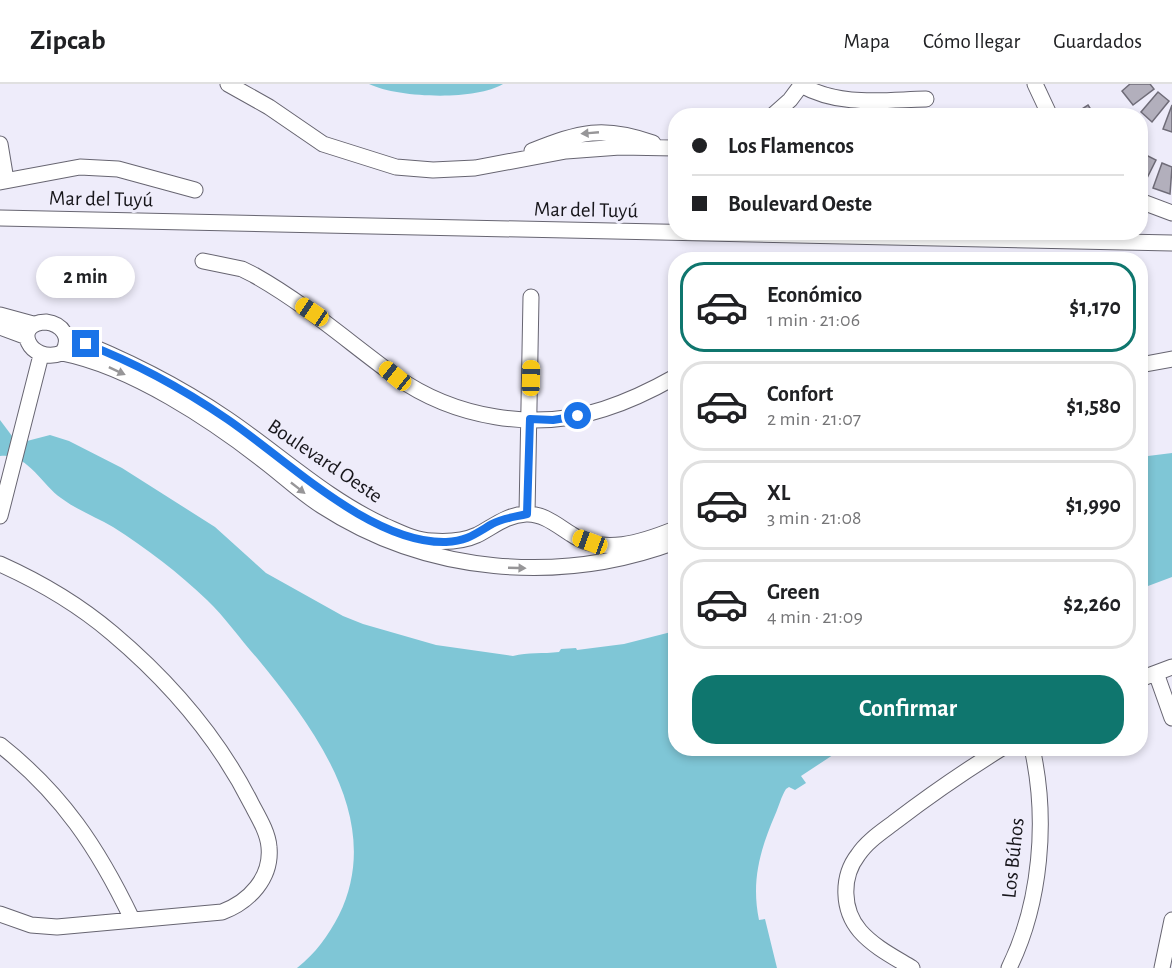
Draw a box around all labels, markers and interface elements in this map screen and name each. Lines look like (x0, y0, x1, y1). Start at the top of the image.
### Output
text: Zipcab (30, 27, 106, 55)
text: Mapa (844, 31, 890, 52)
text: Cómo llegar (923, 31, 1020, 52)
text: Guardados (1053, 31, 1142, 52)
one-way arrow (581, 128, 600, 138)
text: Los Flamencos (728, 135, 854, 157)
street label: Mar del Tuyú (49, 188, 154, 210)
text: Boulevard Oeste (728, 193, 872, 215)
street label: Mar del Tuyú (534, 199, 639, 221)
callout: 2 min (36, 257, 136, 299)
text: 2 min (63, 267, 108, 287)
icon: car (695, 280, 749, 334)
text: Económico (767, 284, 862, 306)
car (292, 294, 332, 330)
text: $1,170 (1069, 296, 1121, 318)
text: 1 min · 21:06 (767, 310, 860, 330)
route end (72, 330, 99, 357)
car (375, 358, 415, 394)
car (522, 360, 540, 396)
one-way arrow (109, 366, 127, 376)
icon: car (695, 379, 749, 433)
text: Confort (767, 383, 833, 405)
text: $1,580 (1066, 395, 1121, 417)
route start (564, 402, 591, 429)
text: 2 min · 21:07 (767, 409, 861, 429)
street label: Boulevard Oeste (264, 415, 386, 507)
icon: car (695, 478, 749, 532)
one-way arrow (290, 481, 306, 494)
text: XL (767, 482, 790, 504)
text: $1,990 (1065, 494, 1121, 516)
text: 3 min · 21:08 (767, 508, 861, 528)
car (570, 527, 610, 557)
one-way arrow (507, 563, 526, 572)
icon: car (695, 577, 749, 631)
text: Green (767, 581, 820, 603)
text: $2,260 (1063, 593, 1121, 615)
text: 4 min · 21:09 (767, 607, 863, 627)
button: Confirmar (692, 675, 1124, 744)
street label: Los Búhos (998, 817, 1028, 899)

